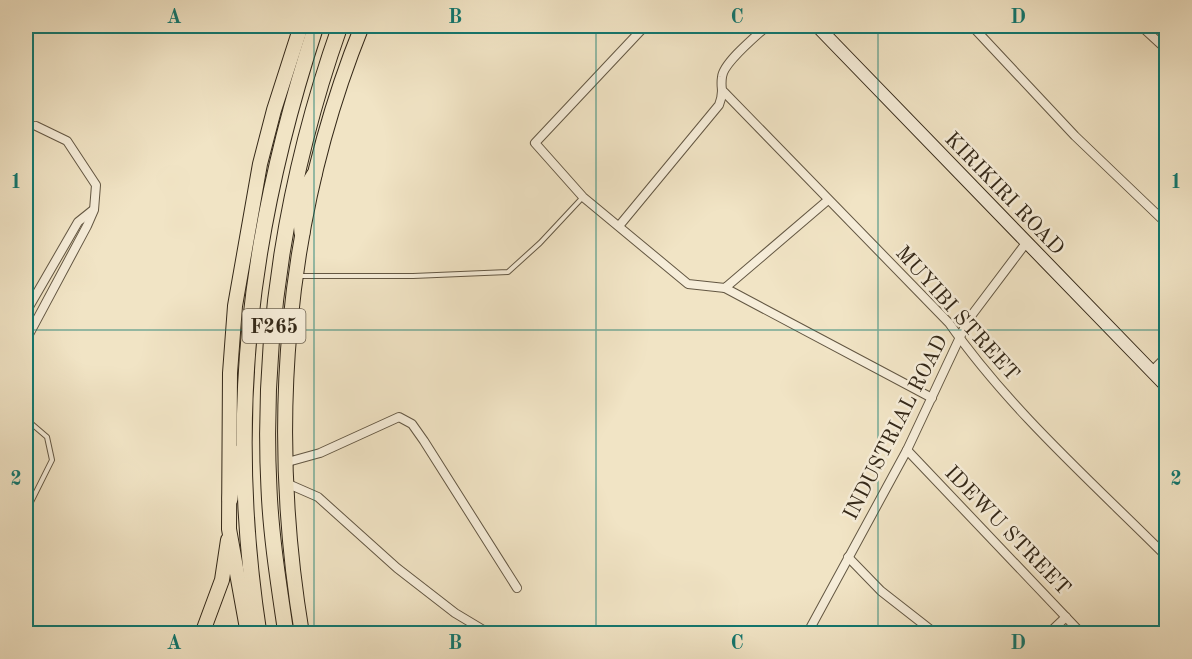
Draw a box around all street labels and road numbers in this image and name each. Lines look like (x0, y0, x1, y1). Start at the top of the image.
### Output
street label: KIRIKIRI ROAD (940, 129, 1068, 259)
street label: MUYIBI STREET (891, 243, 1023, 385)
road number: F265 (242, 309, 306, 343)
street label: INDUSTRIAL ROAD (841, 332, 952, 524)
street label: IDEWU STREET (940, 462, 1074, 600)

